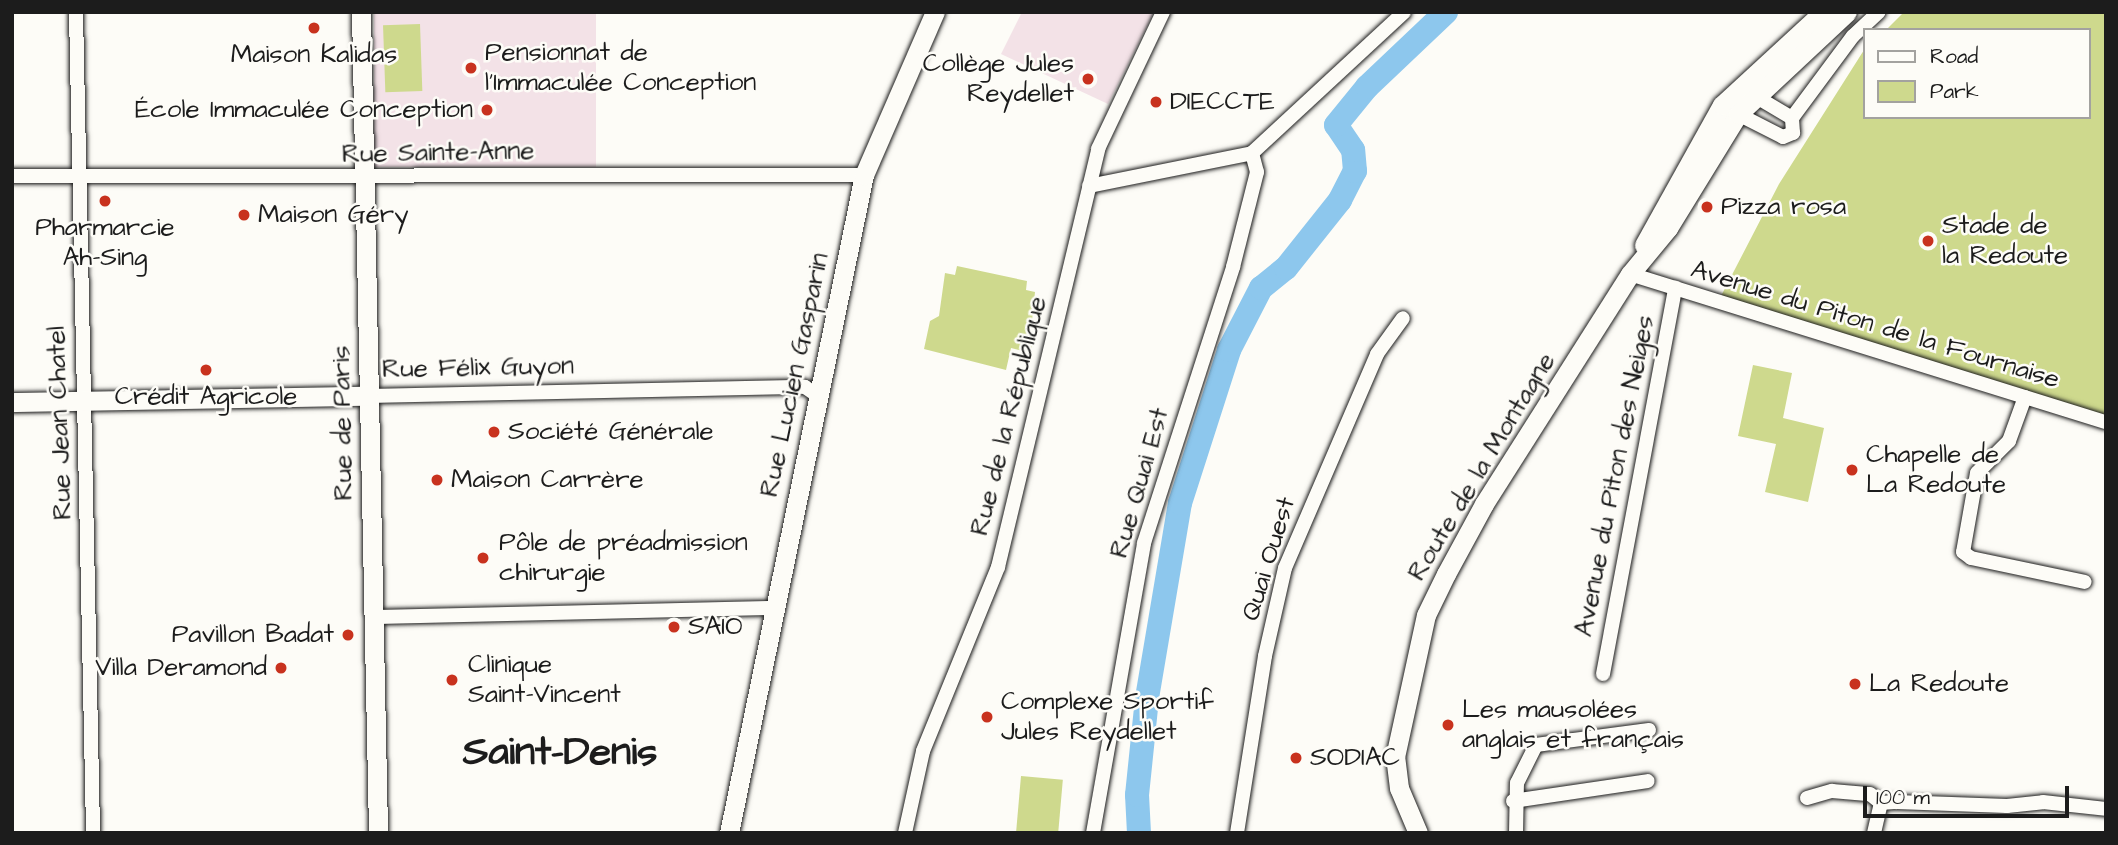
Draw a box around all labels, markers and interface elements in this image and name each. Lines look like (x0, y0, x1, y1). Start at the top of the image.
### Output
marker: Maison Kalidas (306, 20, 322, 36)
legend (1862, 28, 2090, 119)
place label: Pensionnat de l'Immaculée Conception (485, 37, 756, 98)
place label: Maison Kalidas (231, 39, 397, 71)
text: Road (1930, 42, 1978, 71)
place label: Collège Jules Reydellet (923, 48, 1074, 110)
marker: Pensionnat de l'Immaculée Conception (463, 60, 479, 76)
marker: Collège Jules Reydellet (1080, 71, 1096, 87)
text: Park (1930, 77, 1979, 106)
place label: DIECCTE (1170, 86, 1275, 118)
place label: École Immaculée Conception (135, 94, 473, 126)
marker: DIECCTE (1148, 94, 1164, 110)
marker: École Immaculée Conception (479, 102, 495, 118)
street label: Rue Sainte-Anne (342, 136, 534, 170)
place label: Pizza rosa (1721, 191, 1846, 223)
marker: Pharmarcie Ah-Sing (97, 193, 113, 209)
place label: Maison Géry (258, 199, 408, 231)
marker: Pizza rosa (1699, 199, 1715, 215)
marker: Maison Géry (236, 207, 252, 223)
place label: Stade de la Redoute (1942, 210, 2068, 272)
place label: Pharmarcie Ah-Sing (35, 212, 175, 274)
marker: Stade de la Redoute (1920, 233, 1936, 249)
street label: Rue Lucien Gasparin (754, 250, 836, 500)
street label: Avenue du Piton de la Fournaise (1687, 254, 2063, 396)
street label: Rue de la République (964, 293, 1054, 539)
street label: Avenue du Piton des Neiges (1569, 313, 1661, 639)
street label: Rue Jean Chatel (41, 326, 79, 520)
street label: Rue de Paris (326, 345, 360, 501)
street label: Route de la Montagne (1402, 347, 1562, 587)
street label: Rue Félix Guyon (382, 351, 574, 385)
marker: Crédit Agricole (198, 362, 214, 378)
place label: Crédit Agricole (115, 381, 297, 413)
street label: Rue Quai Est (1104, 404, 1176, 562)
place label: Société Générale (508, 416, 714, 448)
marker: Société Générale (486, 424, 502, 440)
place label: Chapelle de La Redoute (1866, 439, 2006, 500)
marker: Chapelle de La Redoute (1844, 462, 1860, 478)
place label: Maison Carrère (451, 464, 644, 496)
marker: Maison Carrère (429, 472, 445, 488)
street label: Quai Ouest (1235, 493, 1303, 625)
place label: Pôle de préadmission chirurgie (499, 527, 748, 588)
marker: Pôle de préadmission chirurgie (473, 548, 493, 568)
place label: SAIO (688, 611, 743, 643)
place label: Pavillon Badat (172, 619, 334, 651)
marker: SAIO (666, 619, 682, 635)
marker: Pavillon Badat (340, 627, 356, 643)
place label: Clinique Saint-Vincent (468, 649, 621, 710)
place label: Villa Deramond (95, 652, 267, 684)
marker: Villa Deramond (273, 660, 289, 676)
place label: La Redoute (1869, 668, 2009, 700)
marker: Clinique Saint-Vincent (442, 670, 462, 690)
marker: La Redoute (1847, 676, 1863, 692)
place label: Complexe Sportif Jules Reydellet (1001, 686, 1214, 748)
place label: Les mausolées anglais et français (1462, 694, 1684, 756)
marker: Complexe Sportif Jules Reydellet (979, 709, 995, 725)
marker: Les mausolées anglais et français (1440, 717, 1456, 733)
district label: Saint-Denis (463, 729, 657, 777)
place label: SODIAC (1310, 742, 1400, 774)
marker: SODIAC (1288, 750, 1304, 766)
scale bar (1866, 772, 2072, 816)
text: 100 m (1876, 783, 1930, 812)

